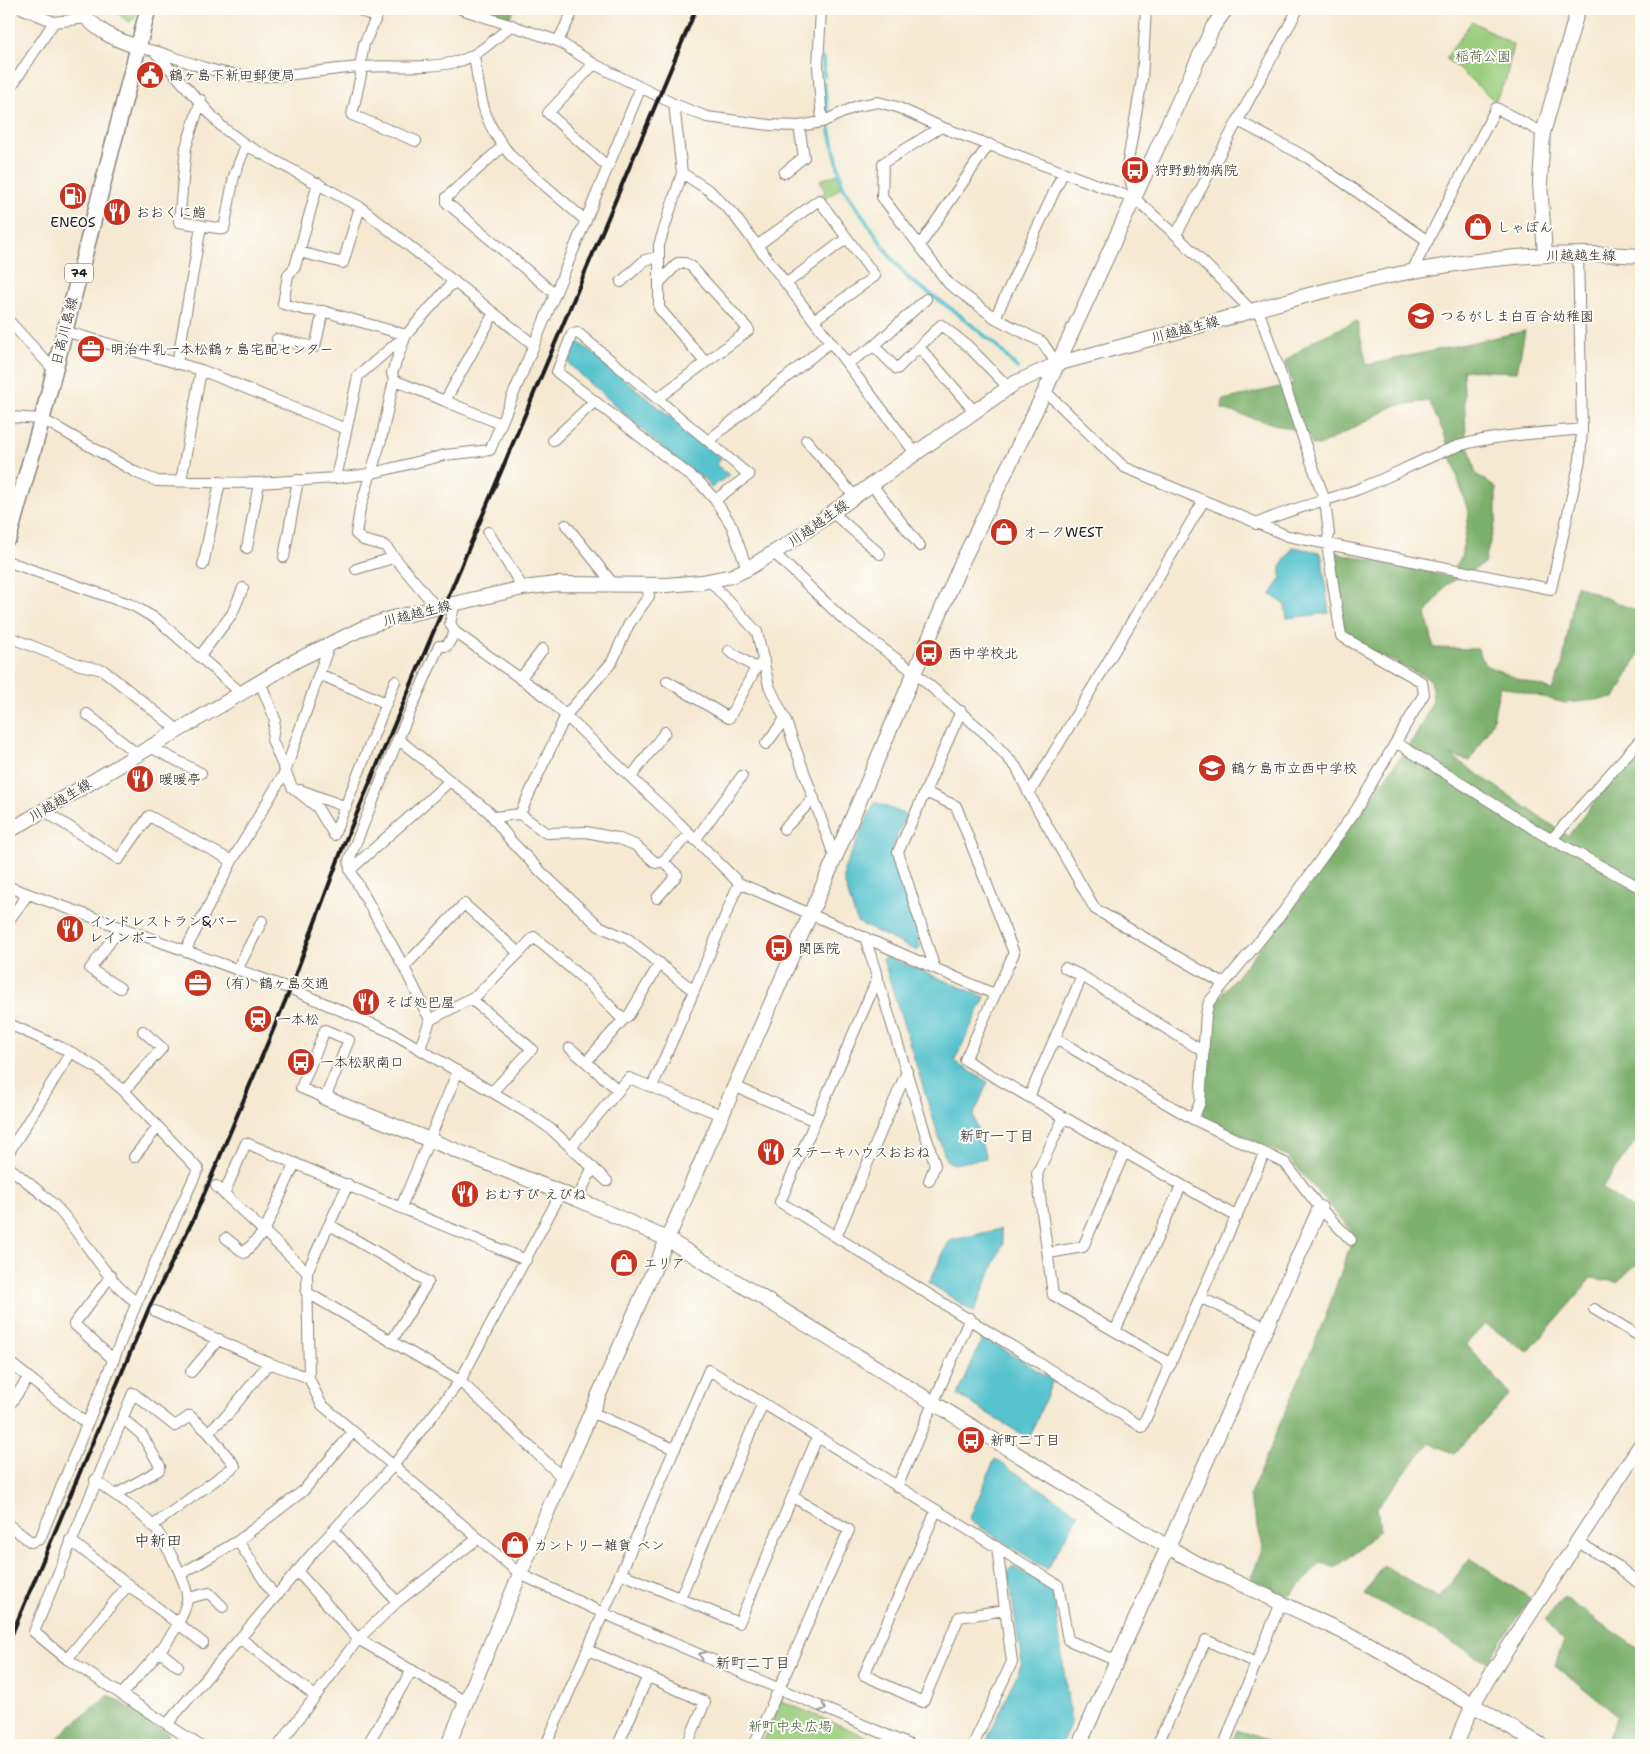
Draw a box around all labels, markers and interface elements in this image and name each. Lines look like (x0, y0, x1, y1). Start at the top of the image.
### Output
park label: 稲荷公園 (1455, 47, 1511, 65)
public building icon: 鶴ヶ島下新田郵便局 (135, 60, 165, 90)
place label: 鶴ヶ島下新田郵便局 (169, 66, 295, 84)
bus stop icon: 狩野動物病院 (1120, 155, 1150, 185)
place label: 狩野動物病院 (1154, 161, 1238, 179)
fuel station icon: ENEOS (58, 181, 88, 211)
restaurant icon: おおくに鮨 (102, 197, 132, 227)
place label: おおくに鮨 (136, 203, 206, 221)
shop icon: しゃぼん (1463, 212, 1493, 242)
place label: ENEOS (50, 213, 96, 231)
place label: しゃぼん (1497, 218, 1553, 236)
street label: 川越越生線 (1546, 246, 1616, 264)
road number: 74 (65, 264, 93, 282)
street label: 日高川島線 (47, 295, 81, 367)
school or university icon: つるがしま白百合幼稚園 (1406, 301, 1436, 331)
place label: つるがしま白百合幼稚園 (1440, 307, 1594, 325)
street label: 川越越生線 (1149, 311, 1221, 347)
office icon: 明治牛乳一本松鶴ヶ島宅配センター (76, 334, 106, 364)
place label: 明治牛乳一本松鶴ヶ島宅配センター (110, 340, 333, 358)
street label: 川越越生線 (784, 496, 852, 550)
shop icon: オークWEST (989, 517, 1019, 547)
place label: オークWEST (1023, 523, 1104, 541)
street label: 川越越生線 (381, 596, 453, 630)
bus stop icon: 西中学校北 (914, 638, 944, 668)
place label: 西中学校北 (948, 644, 1018, 662)
school or university icon: 鶴ケ島市立西中学校 (1197, 753, 1227, 783)
place label: 鶴ケ島市立西中学校 (1231, 759, 1357, 777)
restaurant icon: 暖暖亭 (125, 764, 155, 794)
place label: 暖暖亭 (159, 770, 201, 788)
street label: 川越越生線 (25, 774, 95, 826)
place label: インドレストラン&バー レインボー (89, 912, 239, 946)
restaurant icon: インドレストラン&バー レインボー (55, 914, 85, 944)
bus stop icon: 関医院 (764, 933, 794, 963)
place label: 関医院 (798, 939, 840, 957)
office icon: （有）鶴ヶ島交通 (183, 968, 213, 998)
place label: （有）鶴ヶ島交通 (217, 974, 329, 992)
restaurant icon: そば処巴屋 (351, 987, 381, 1017)
place label: そば処巴屋 (385, 993, 455, 1011)
station icon: 一本松 (243, 1004, 273, 1034)
place label: 一本松 (277, 1010, 319, 1028)
bus stop icon: 一本松駅南口 (286, 1047, 316, 1077)
place label: 一本松駅南口 (320, 1053, 404, 1071)
district label: 新町一丁目 (959, 1126, 1035, 1146)
restaurant icon: ステーキハウスおおね (756, 1137, 786, 1167)
place label: ステーキハウスおおね (790, 1143, 930, 1161)
restaurant icon: おむすび えびね (450, 1179, 480, 1209)
place label: おむすび えびね (484, 1185, 587, 1203)
shop icon: エリア (609, 1248, 639, 1278)
place label: エリア (643, 1254, 685, 1272)
bus stop icon: 新町二丁目 (956, 1425, 986, 1455)
place label: 新町二丁目 (990, 1431, 1060, 1449)
district label: 中新田 (134, 1530, 182, 1551)
shop icon: カントリー雑貨 ベン (500, 1530, 530, 1560)
place label: カントリー雑貨 ベン (534, 1536, 665, 1554)
one-way arrow (698, 1650, 707, 1661)
district label: 新町二丁目 (715, 1653, 791, 1673)
one-way arrow (818, 1702, 827, 1713)
park label: 新町中央広場 (748, 1717, 832, 1735)

